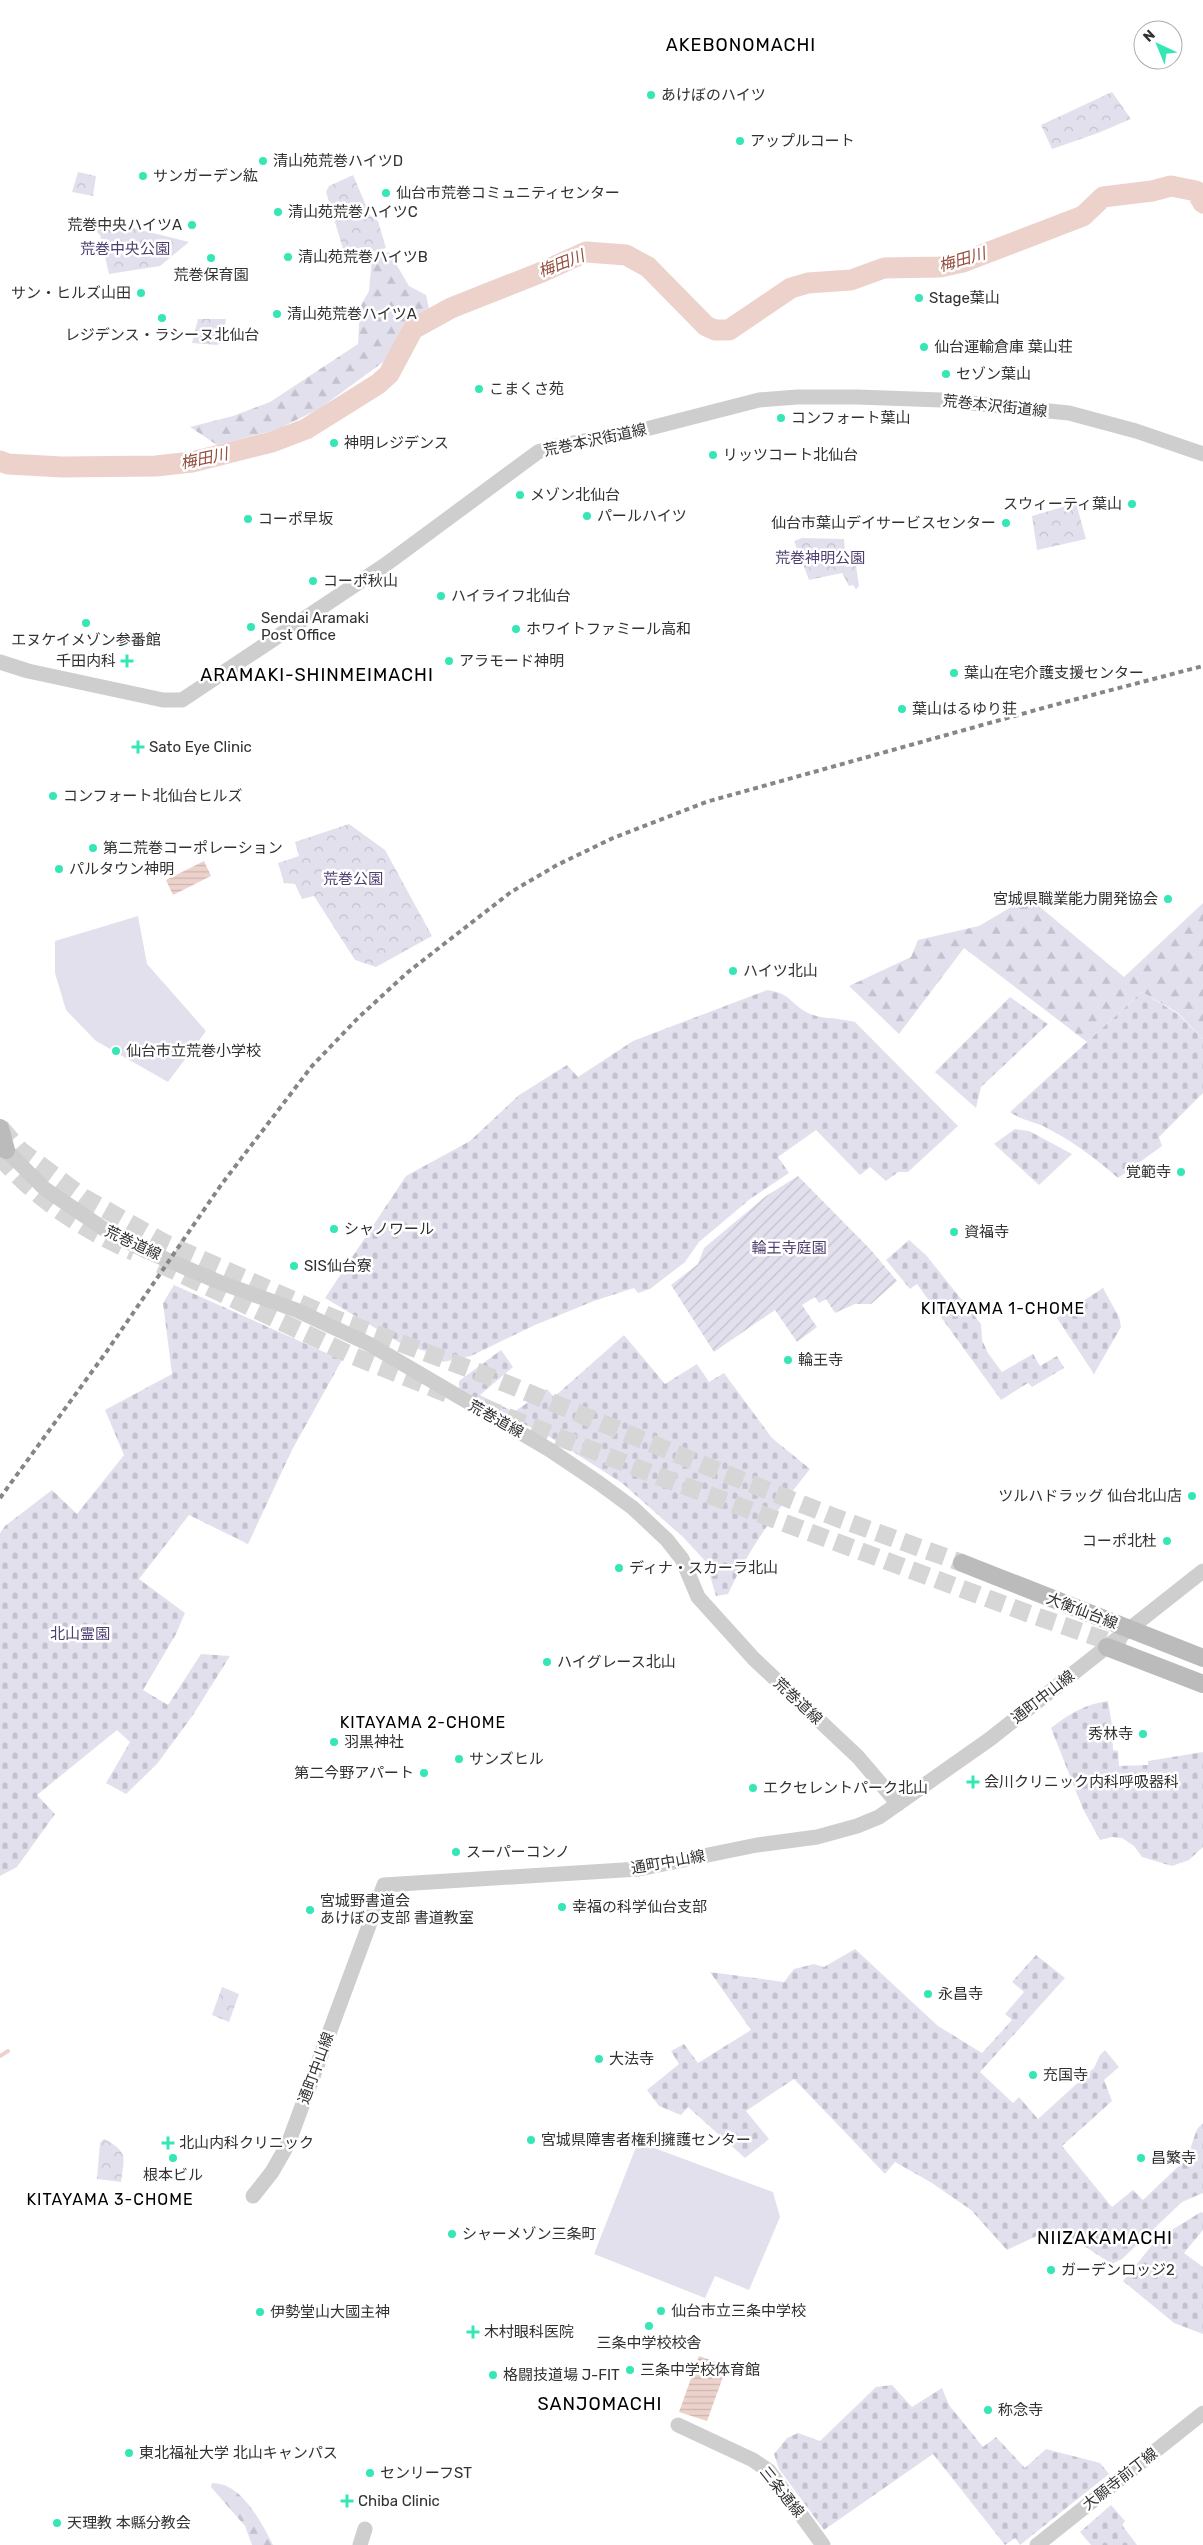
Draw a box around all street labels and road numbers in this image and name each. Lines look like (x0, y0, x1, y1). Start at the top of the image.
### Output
street label: 荒巻本沢街道線 (942, 392, 1048, 420)
street label: 荒巻本沢街道線 (542, 420, 648, 460)
street label: 荒巻道線 (102, 1222, 164, 1264)
street label: 荒巻道線 (465, 1397, 527, 1441)
street label: 大衡仙台線 (1044, 1589, 1120, 1633)
street label: 通町中山線 (1008, 1667, 1078, 1727)
street label: 荒巻道線 (770, 1674, 826, 1728)
street label: 通町中山線 (629, 1847, 707, 1877)
street label: 通町中山線 (295, 2030, 337, 2106)
street label: 大願寺前丁線 (1079, 2444, 1161, 2514)
street label: 三条通線 (756, 2463, 808, 2521)

